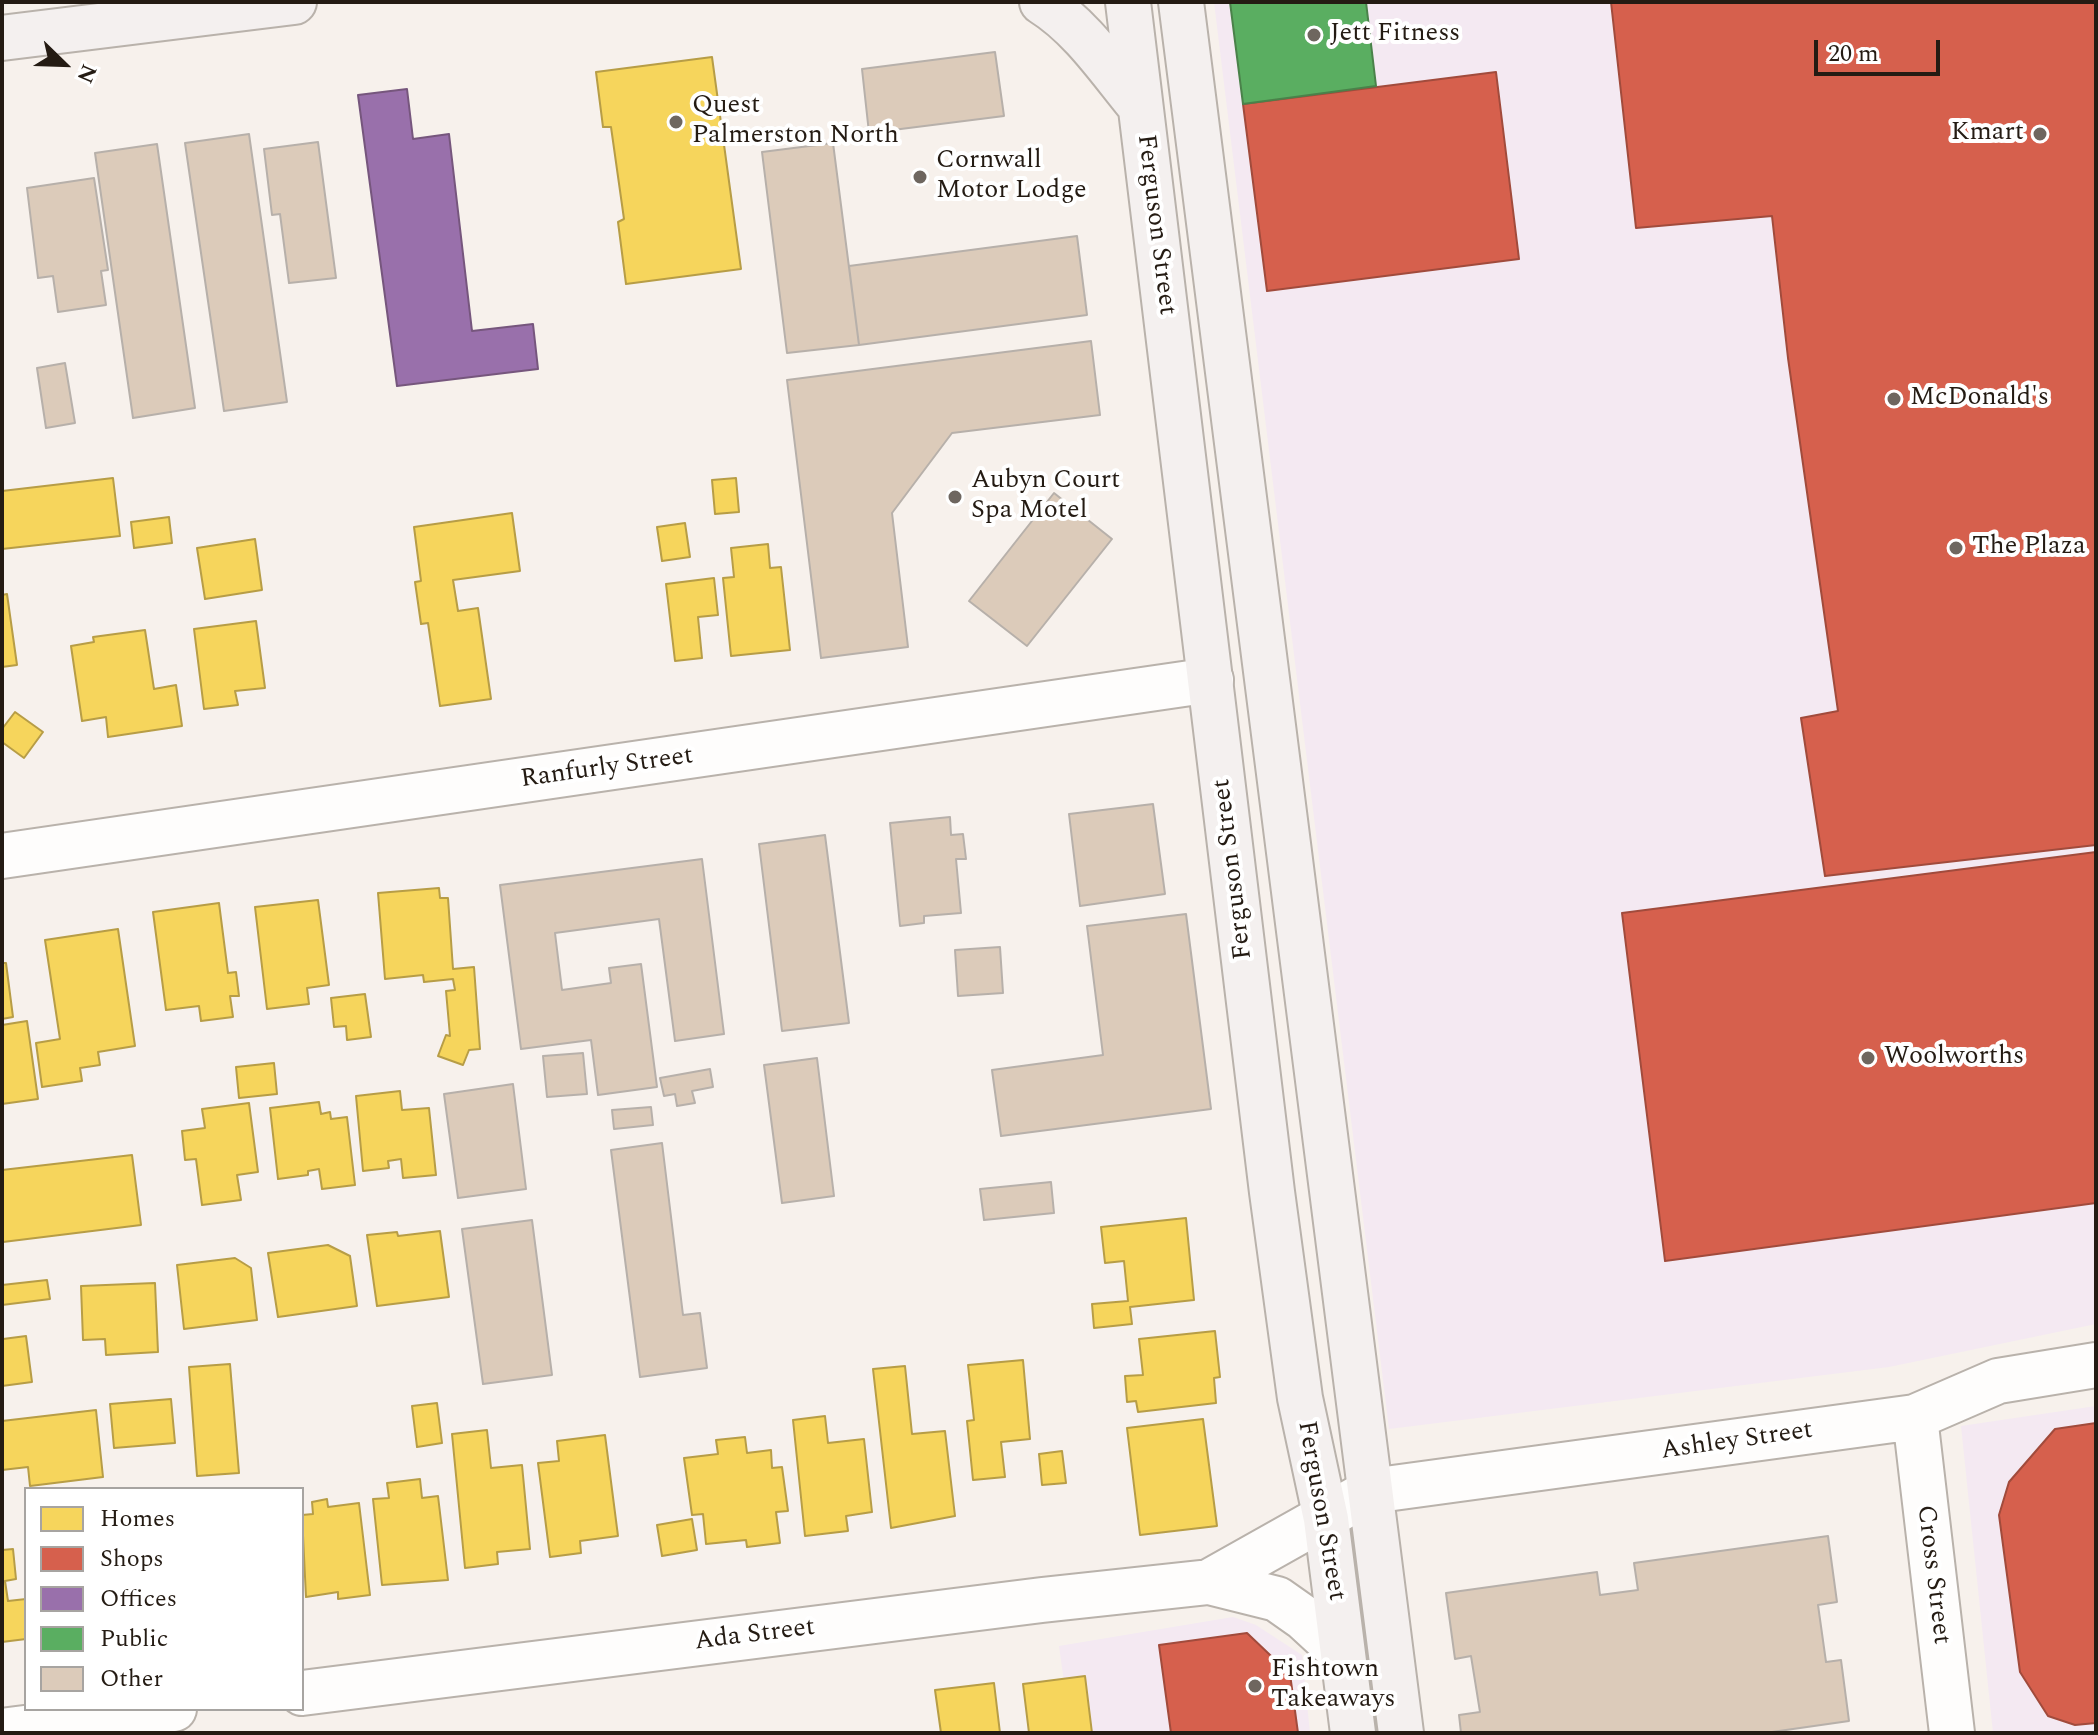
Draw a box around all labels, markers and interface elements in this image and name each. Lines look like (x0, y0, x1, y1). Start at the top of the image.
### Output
place label: Jett Fitness (1330, 19, 1460, 51)
north arrow (24, 24, 104, 104)
scale bar (1818, 24, 1944, 74)
marker: Jett Fitness (1305, 26, 1323, 44)
text: 20 m (1828, 36, 1879, 72)
text: N (68, 59, 105, 88)
place label: Quest Palmerston North (692, 91, 899, 152)
marker: Quest Palmerston North (667, 113, 685, 131)
place label: Kmart (1951, 118, 2024, 150)
marker: Kmart (2031, 125, 2049, 143)
street label: Ferguson Street (1128, 133, 1182, 317)
place label: Cornwall Motor Lodge (936, 146, 1087, 208)
marker: Cornwall Motor Lodge (911, 168, 929, 186)
place label: McDonald's (1910, 383, 2049, 415)
marker: McDonald's (1885, 390, 1903, 408)
place label: Aubyn Court Spa Motel (971, 466, 1120, 528)
marker: Aubyn Court Spa Motel (946, 488, 964, 506)
place label: The Plaza (1972, 532, 2086, 564)
marker: The Plaza (1947, 539, 1965, 557)
street label: Ranfurly Street (519, 741, 695, 797)
street label: Ferguson Street (1207, 777, 1261, 961)
place label: Woolworths (1884, 1042, 2024, 1074)
marker: Woolworths (1859, 1049, 1877, 1067)
street label: Ashley Street (1659, 1416, 1815, 1468)
street label: Ferguson Street (1289, 1419, 1351, 1603)
legend (24, 1487, 304, 1711)
text: Homes (100, 1501, 175, 1537)
street label: Cross Street (1908, 1504, 1956, 1646)
text: Shops (100, 1541, 164, 1577)
text: Offices (100, 1581, 177, 1617)
street label: Ada Street (693, 1613, 817, 1659)
text: Public (100, 1621, 168, 1657)
place label: Fishtown Takeaways (1271, 1655, 1395, 1716)
text: Other (100, 1661, 163, 1697)
marker: Fishtown Takeaways (1246, 1677, 1264, 1695)

